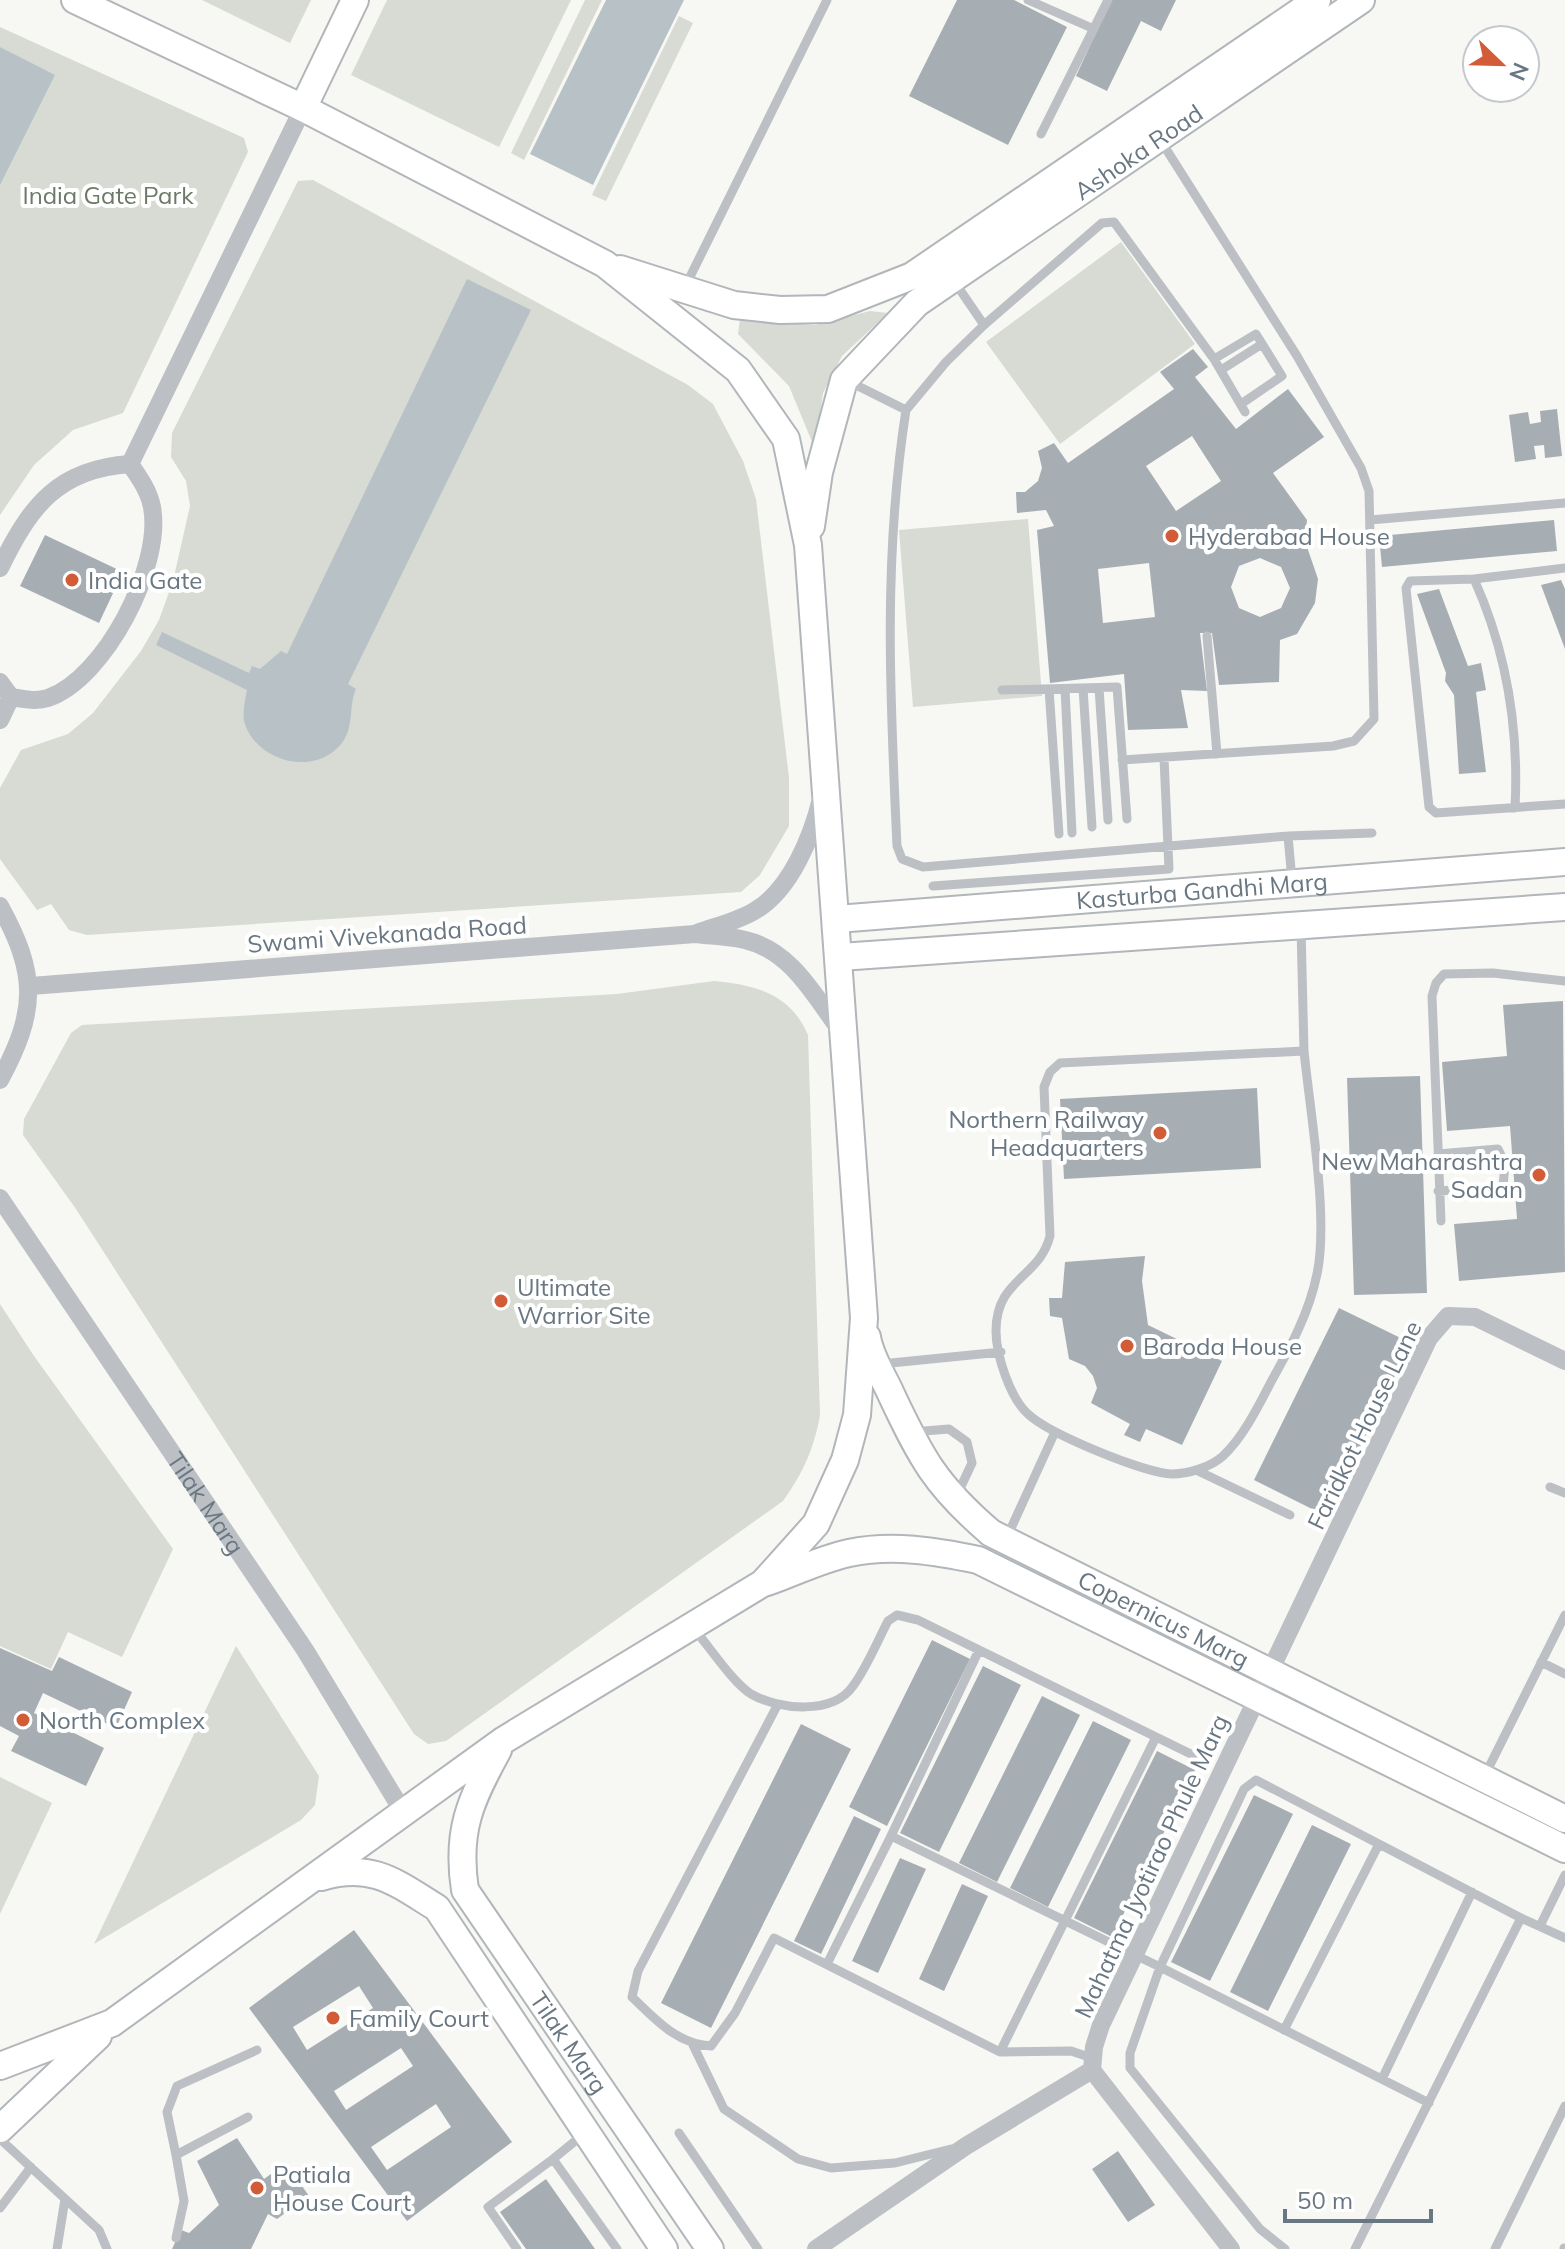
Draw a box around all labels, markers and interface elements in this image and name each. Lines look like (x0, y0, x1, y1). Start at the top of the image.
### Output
north arrow (1461, 24, 1541, 104)
text: N (1503, 59, 1536, 85)
street label: Ashoka Road (1068, 98, 1208, 206)
park label: India Gate Park (22, 180, 194, 210)
place label: Hyderabad House (1188, 521, 1390, 551)
marker: Hyderabad House (1163, 527, 1181, 545)
place label: India Gate (88, 565, 202, 595)
marker: India Gate (63, 571, 81, 589)
street label: Kasturba Gandhi Marg (1075, 866, 1329, 915)
street label: Swami Vivekanada Road (246, 909, 528, 959)
place label: Northern Railway Headquarters (948, 1104, 1144, 1162)
marker: Northern Railway Headquarters (1151, 1124, 1169, 1142)
place label: New Maharashtra Sadan (1321, 1146, 1523, 1204)
marker: New Maharashtra Sadan (1530, 1166, 1548, 1184)
place label: Ultimate Warrior Site (517, 1272, 651, 1330)
marker: Ultimate Warrior Site (492, 1292, 510, 1310)
street label: Faridkot House Lane (1300, 1316, 1428, 1534)
place label: Baroda House (1143, 1331, 1302, 1361)
marker: Baroda House (1118, 1337, 1136, 1355)
street label: Tilak Marg (161, 1446, 251, 1560)
street label: Copernicus Marg (1073, 1564, 1254, 1674)
place label: North Complex (39, 1705, 205, 1735)
street label: Mahatma Jyotirao Phule Marg (1067, 1710, 1235, 2022)
marker: North Complex (14, 1711, 32, 1729)
street label: Tilak Marg (524, 1986, 614, 2099)
place label: Family Court (349, 2003, 489, 2033)
marker: Family Court (324, 2009, 342, 2027)
place label: Patiala House Court (273, 2159, 411, 2217)
scale bar (1285, 2173, 1431, 2223)
marker: Patiala House Court (248, 2179, 266, 2197)
text: 50 m (1297, 2185, 1353, 2215)

